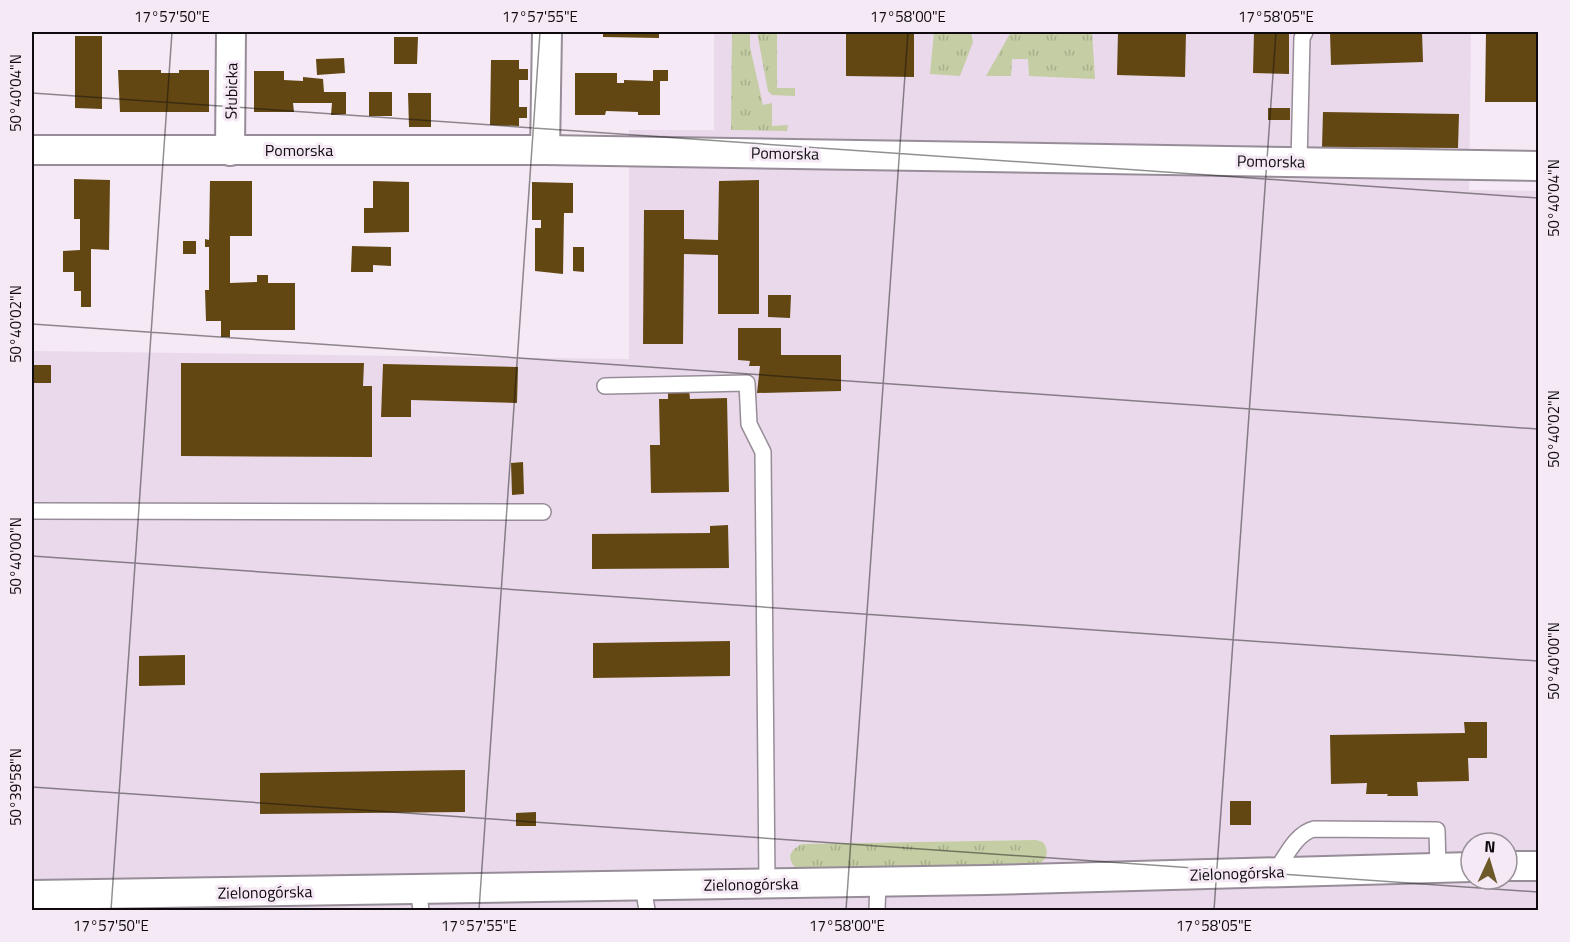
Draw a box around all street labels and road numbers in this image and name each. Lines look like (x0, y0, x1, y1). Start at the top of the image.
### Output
street label: Słubicka (219, 62, 243, 120)
street label: Pomorska (265, 138, 333, 162)
street label: Pomorska (751, 140, 819, 166)
street label: Pomorska (1237, 148, 1305, 174)
street label: Zielonogórska (1189, 859, 1285, 887)
street label: Zielonogórska (703, 871, 799, 897)
street label: Zielonogórska (217, 879, 313, 905)

